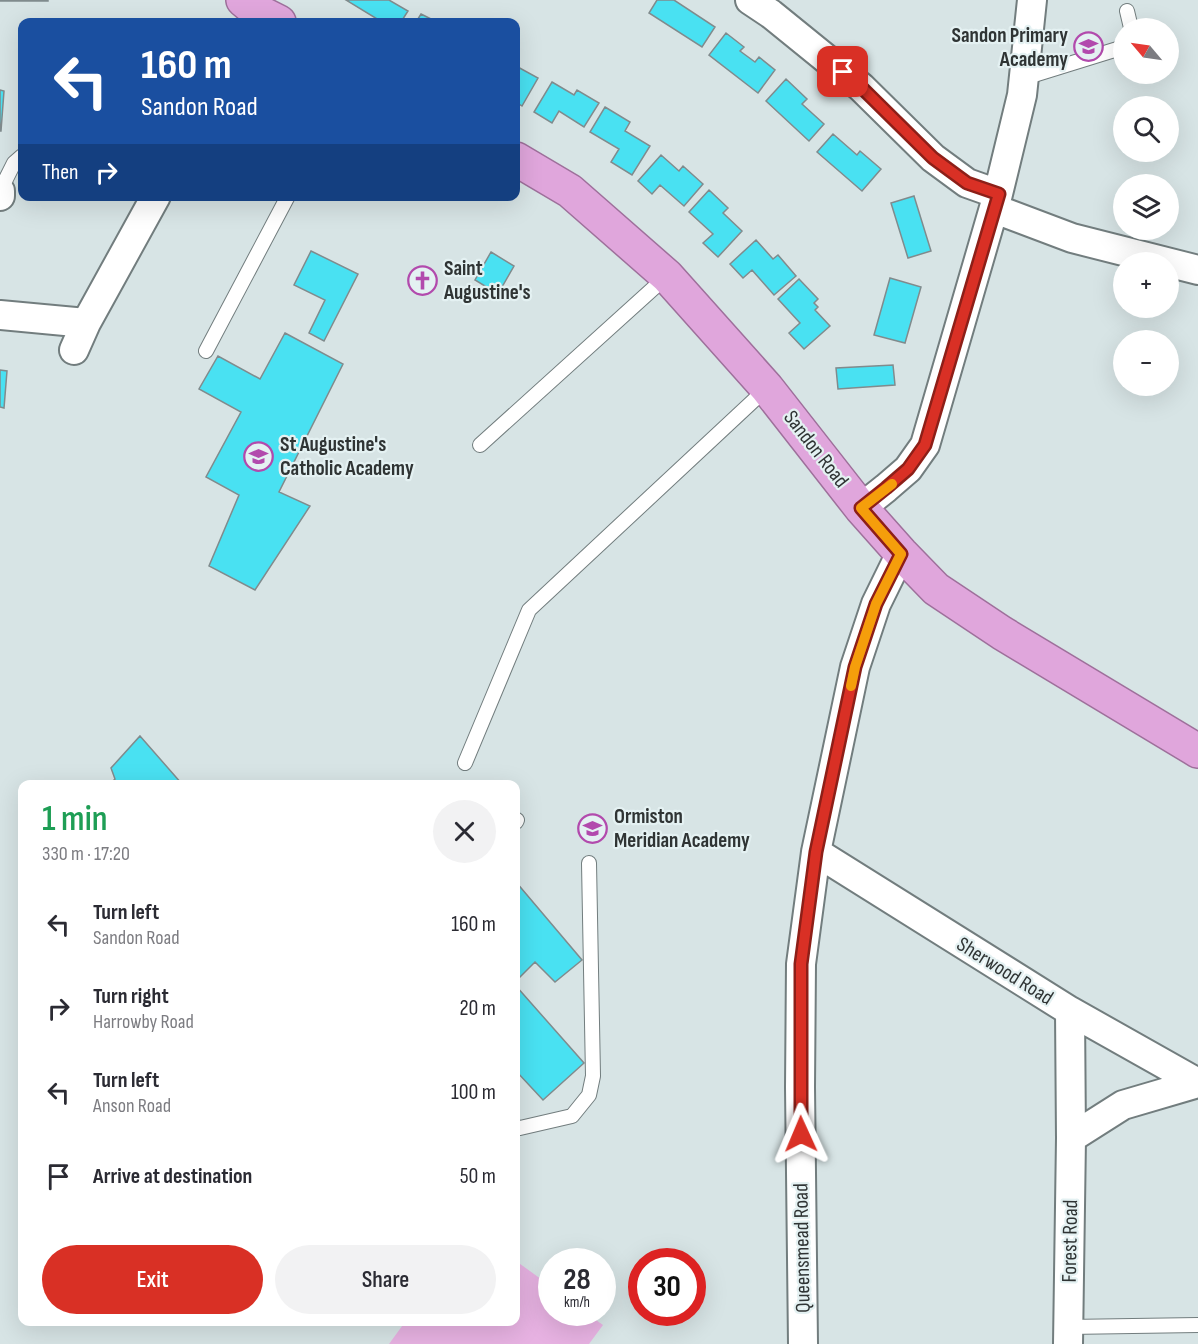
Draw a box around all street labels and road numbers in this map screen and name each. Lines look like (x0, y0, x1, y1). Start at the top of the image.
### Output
street label: Sandon Road (778, 406, 854, 492)
street label: Sherwood Road (952, 932, 1058, 1010)
street label: Queensmead Road (788, 1183, 816, 1313)
street label: Forest Road (1057, 1199, 1083, 1283)

